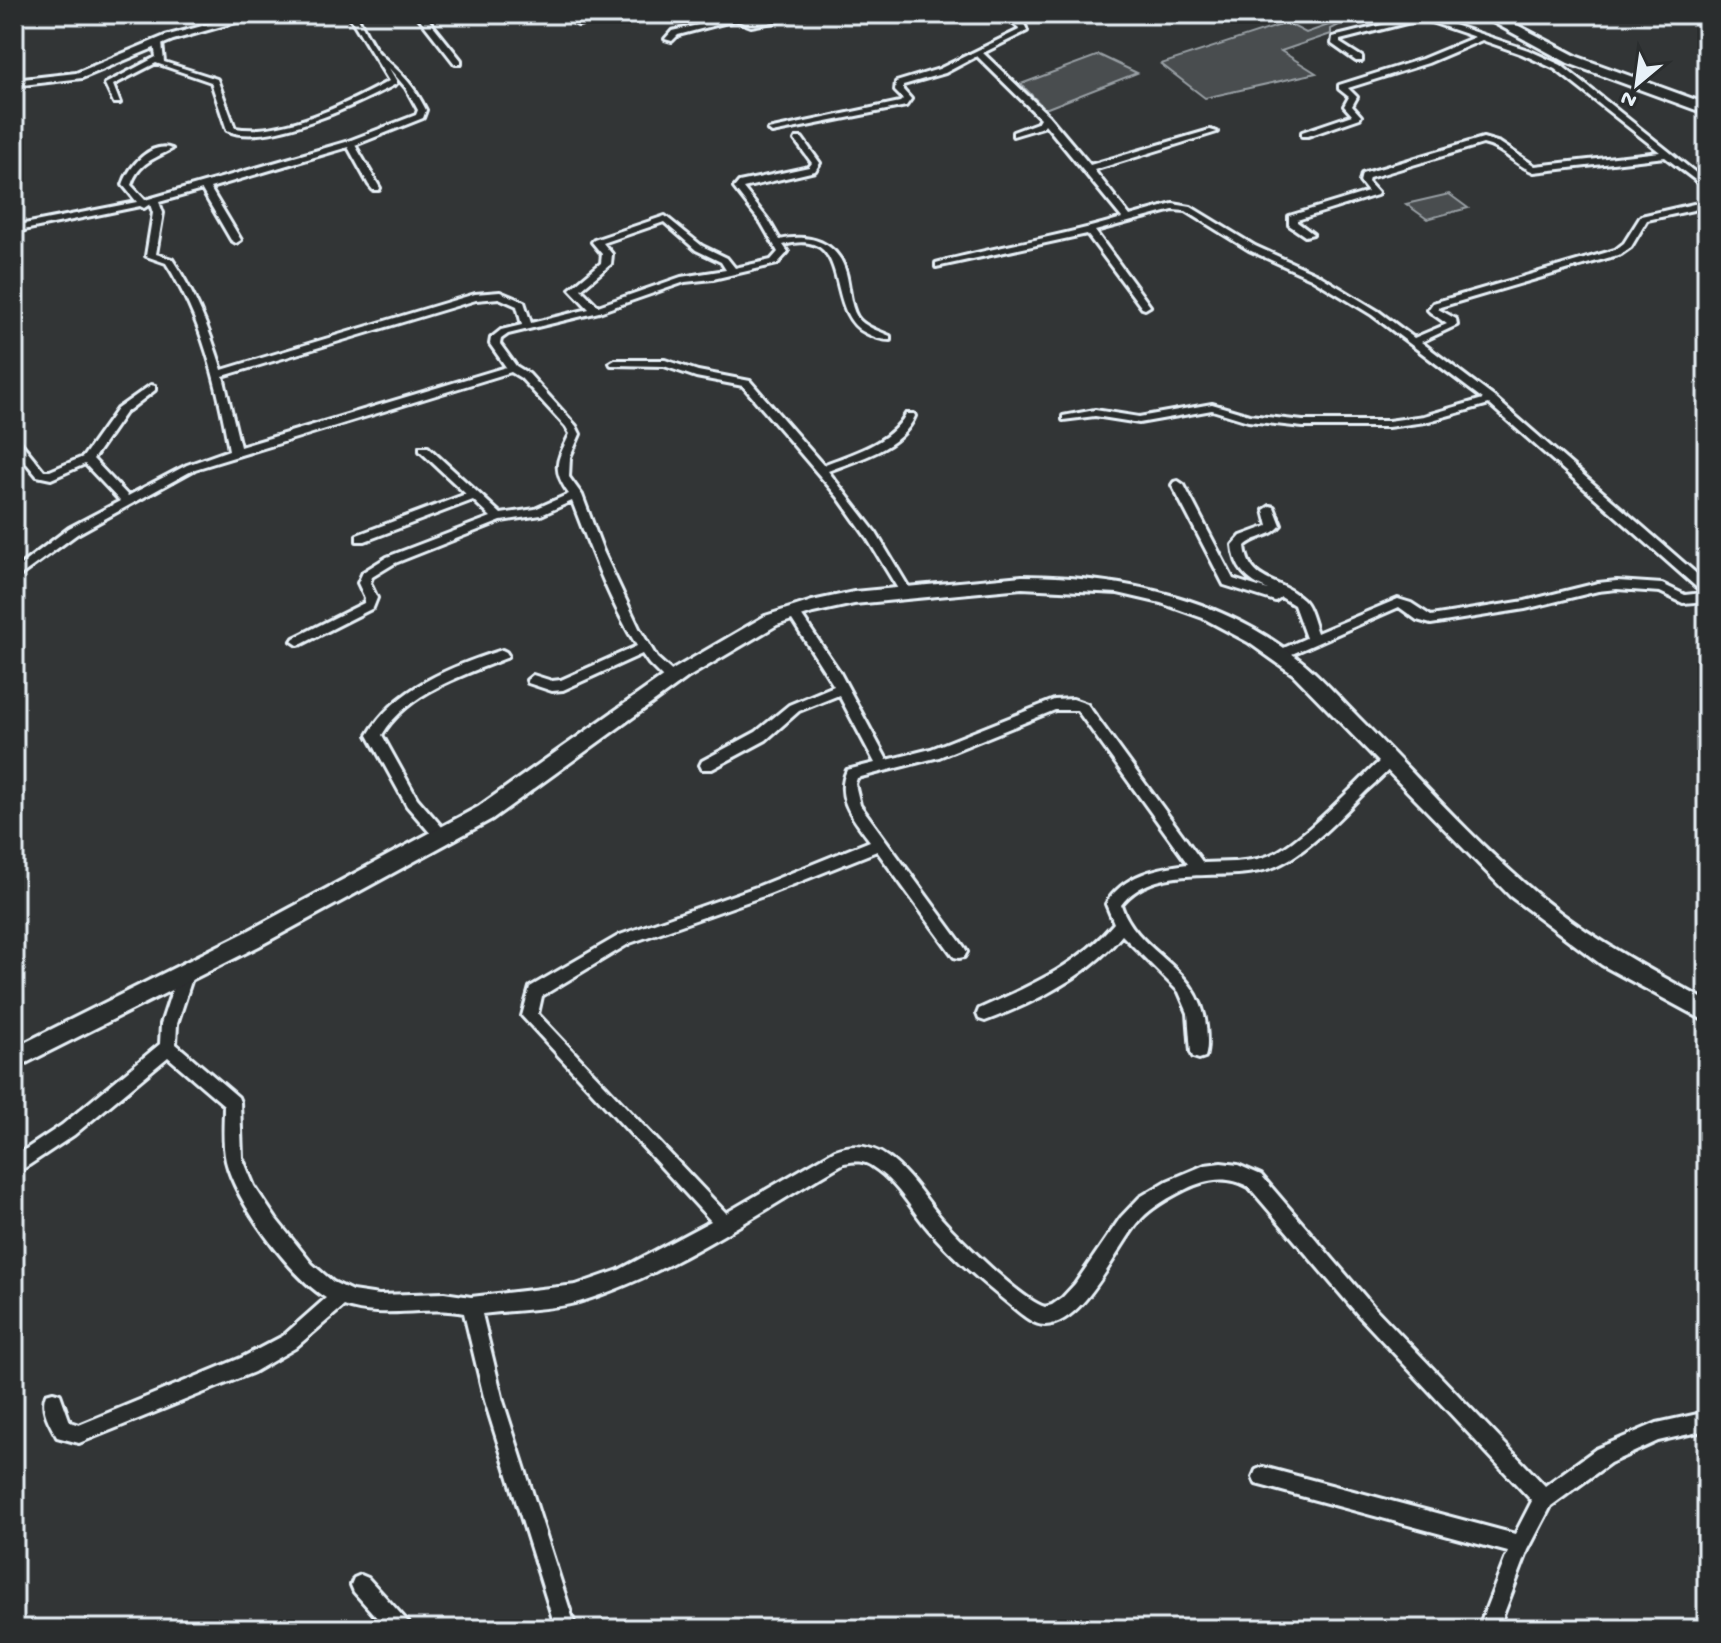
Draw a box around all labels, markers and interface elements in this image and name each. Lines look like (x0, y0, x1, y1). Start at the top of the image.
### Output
north arrow (1597, 44, 1677, 124)
text: N (1617, 83, 1642, 113)

